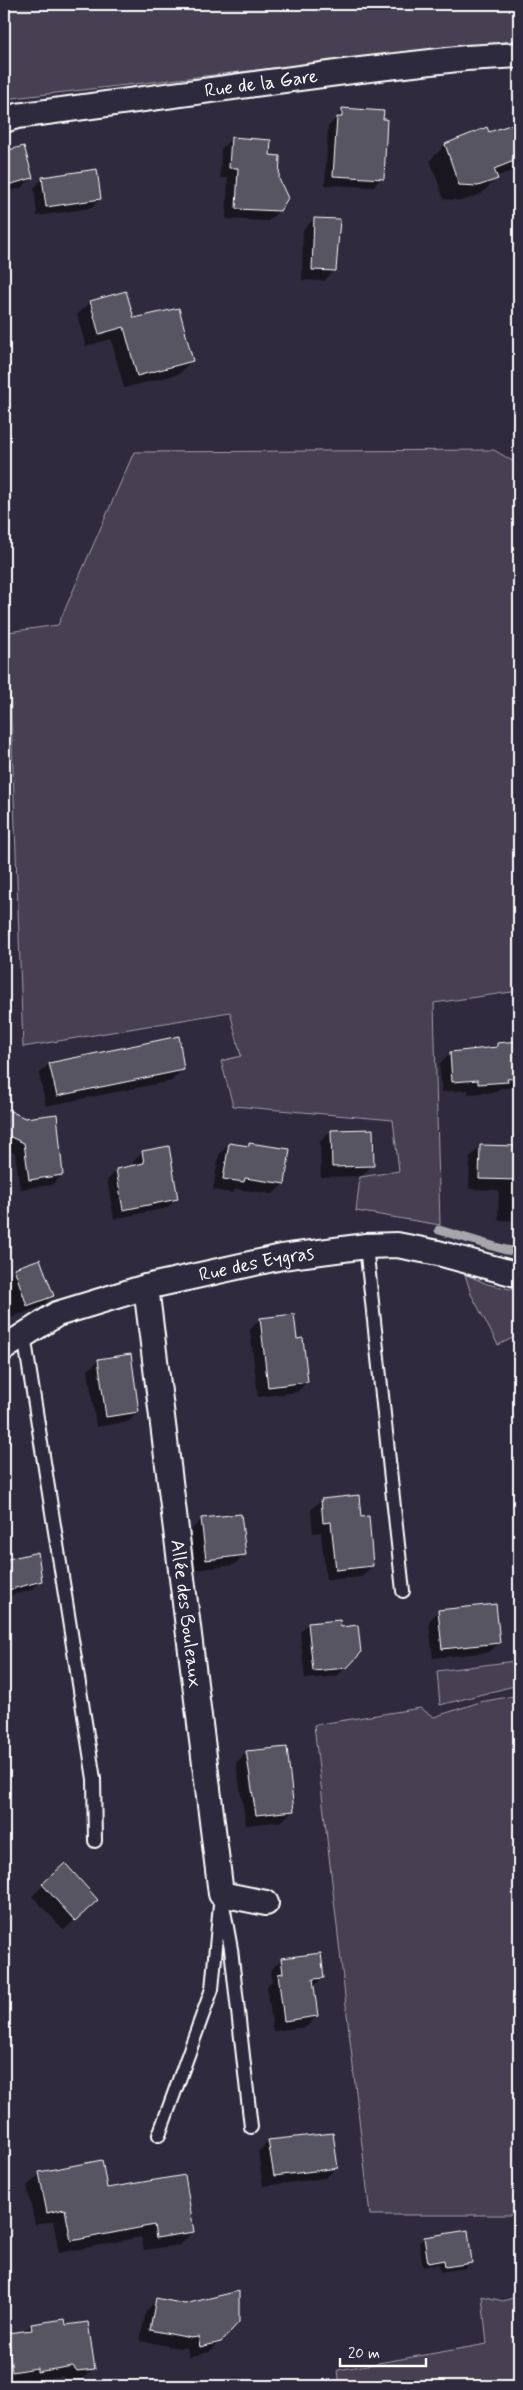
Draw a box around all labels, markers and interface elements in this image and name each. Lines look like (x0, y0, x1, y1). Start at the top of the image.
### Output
street label: Rue de la Gare (203, 63, 319, 103)
street label: Rue des Eygras (197, 1240, 316, 1287)
street label: Allée des Bouleaux (165, 1538, 208, 1689)
scale bar (340, 2335, 427, 2367)
text: 20 m (348, 2344, 380, 2364)

